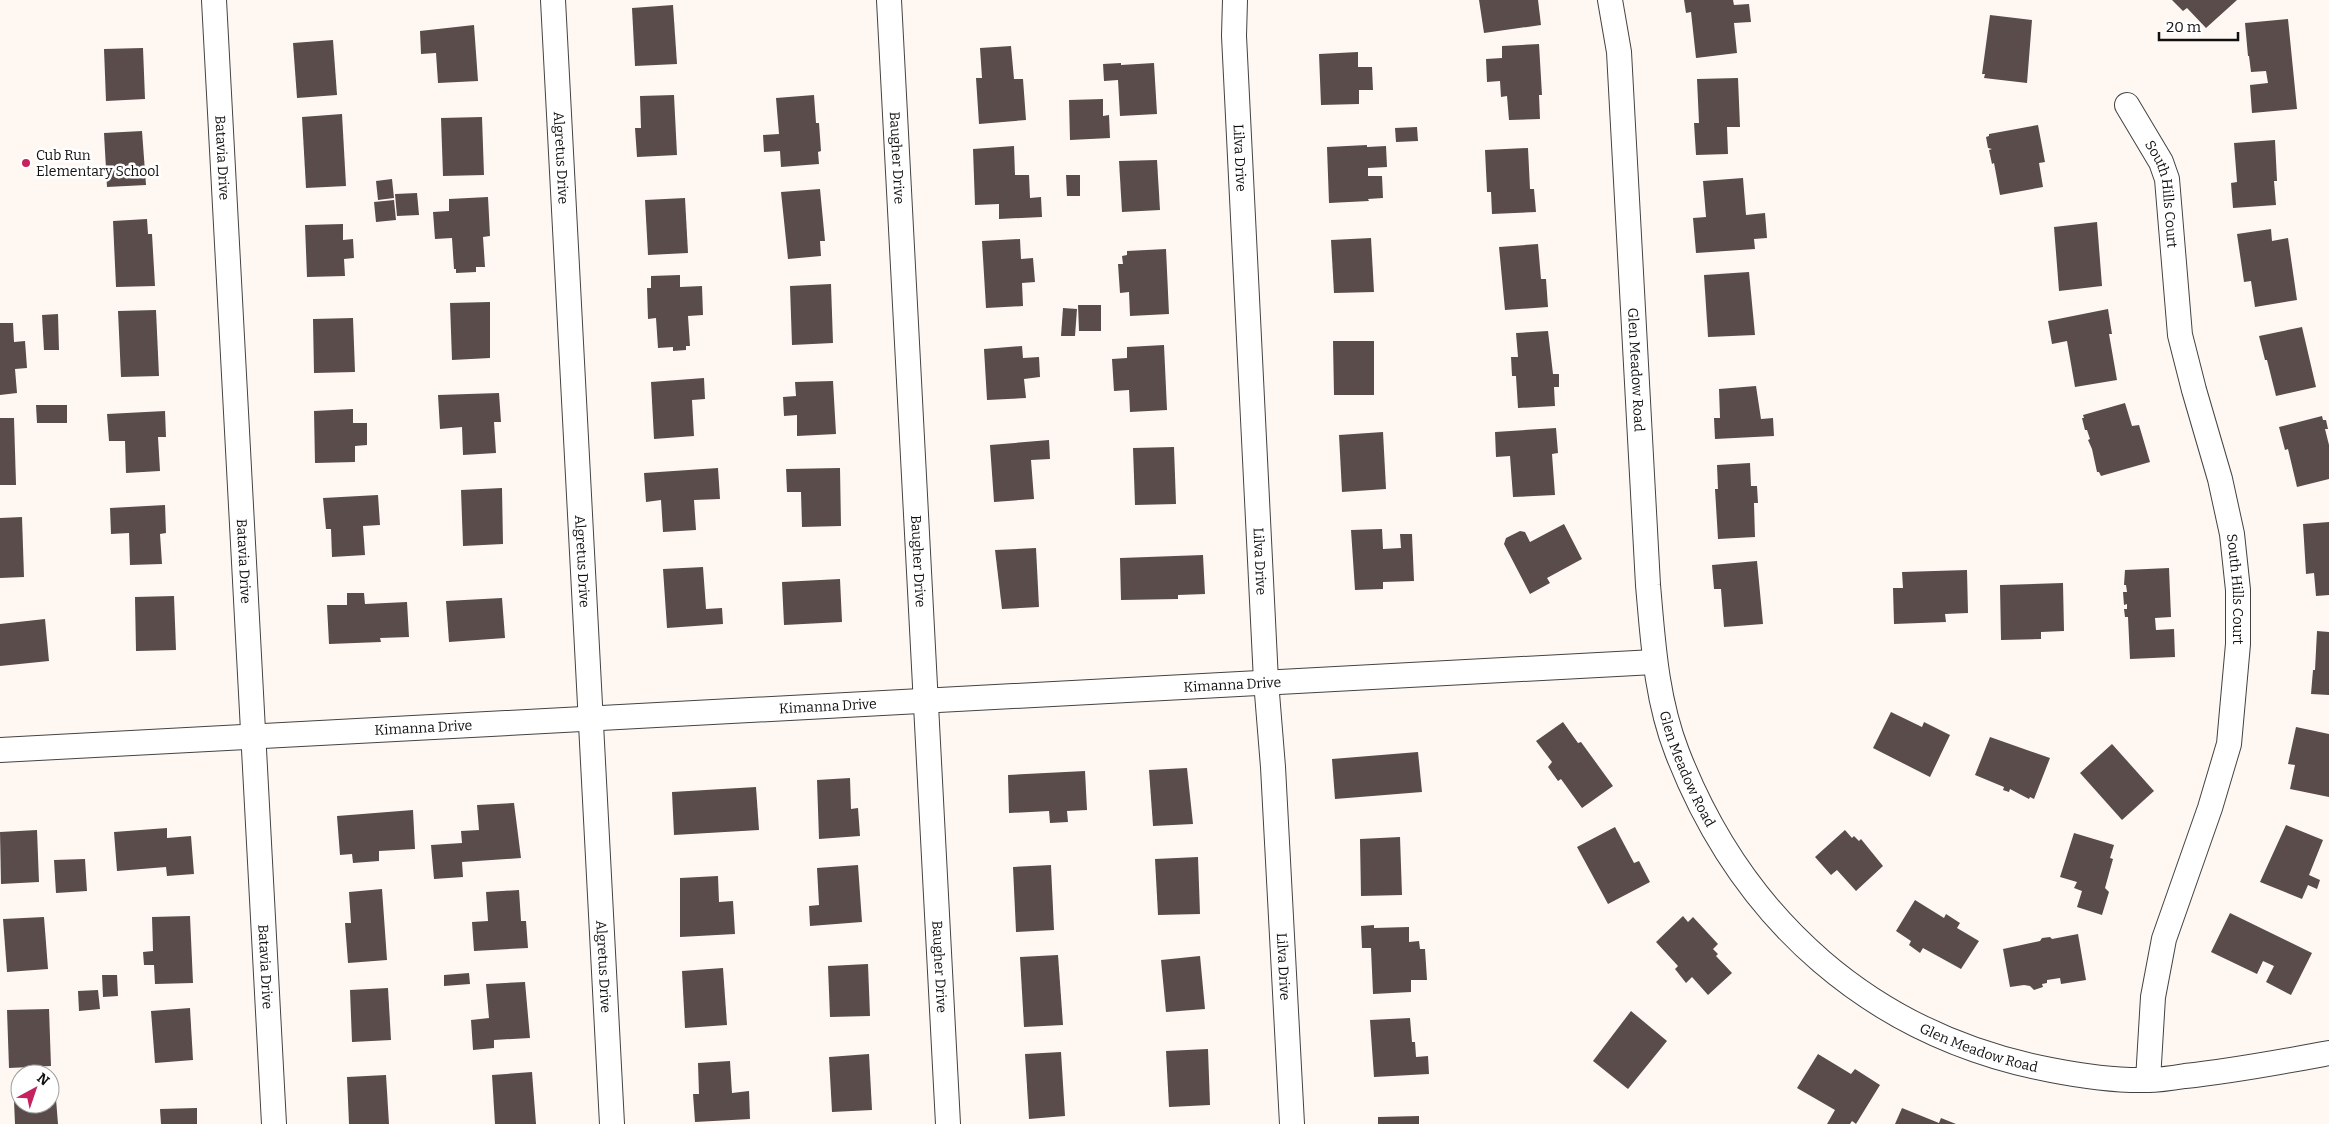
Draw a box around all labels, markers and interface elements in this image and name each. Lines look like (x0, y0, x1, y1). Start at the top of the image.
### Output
scale bar (2159, 10, 2238, 42)
text: 20 m (2166, 18, 2202, 36)
street label: Algretus Drive (550, 111, 572, 205)
street label: Baugher Drive (886, 111, 908, 205)
street label: Batavia Drive (212, 115, 233, 201)
street label: Lilva Drive (1230, 124, 1250, 192)
street label: South Hills Court (2141, 137, 2181, 249)
place label: Cub Run Elementary School (36, 147, 159, 180)
marker: Cub Run Elementary School (20, 157, 32, 169)
street label: Glen Meadow Road (1624, 307, 1648, 432)
street label: Algretus Drive (572, 514, 593, 608)
street label: Baugher Drive (908, 515, 929, 608)
street label: Batavia Drive (233, 518, 255, 604)
street label: Lilva Drive (1250, 527, 1270, 596)
street label: South Hills Court (2224, 533, 2247, 645)
street label: Kimanna Drive (1183, 673, 1281, 696)
street label: Kimanna Drive (779, 695, 877, 717)
street label: Glen Meadow Road (1656, 709, 1719, 830)
street label: Kimanna Drive (374, 716, 473, 739)
street label: Algretus Drive (593, 920, 615, 1013)
street label: Baugher Drive (929, 920, 951, 1013)
street label: Batavia Drive (255, 924, 276, 1010)
street label: Lilva Drive (1273, 932, 1294, 1001)
street label: Glen Meadow Road (1917, 1019, 2040, 1076)
north arrow (10, 1064, 60, 1114)
text: N (33, 1069, 53, 1090)

